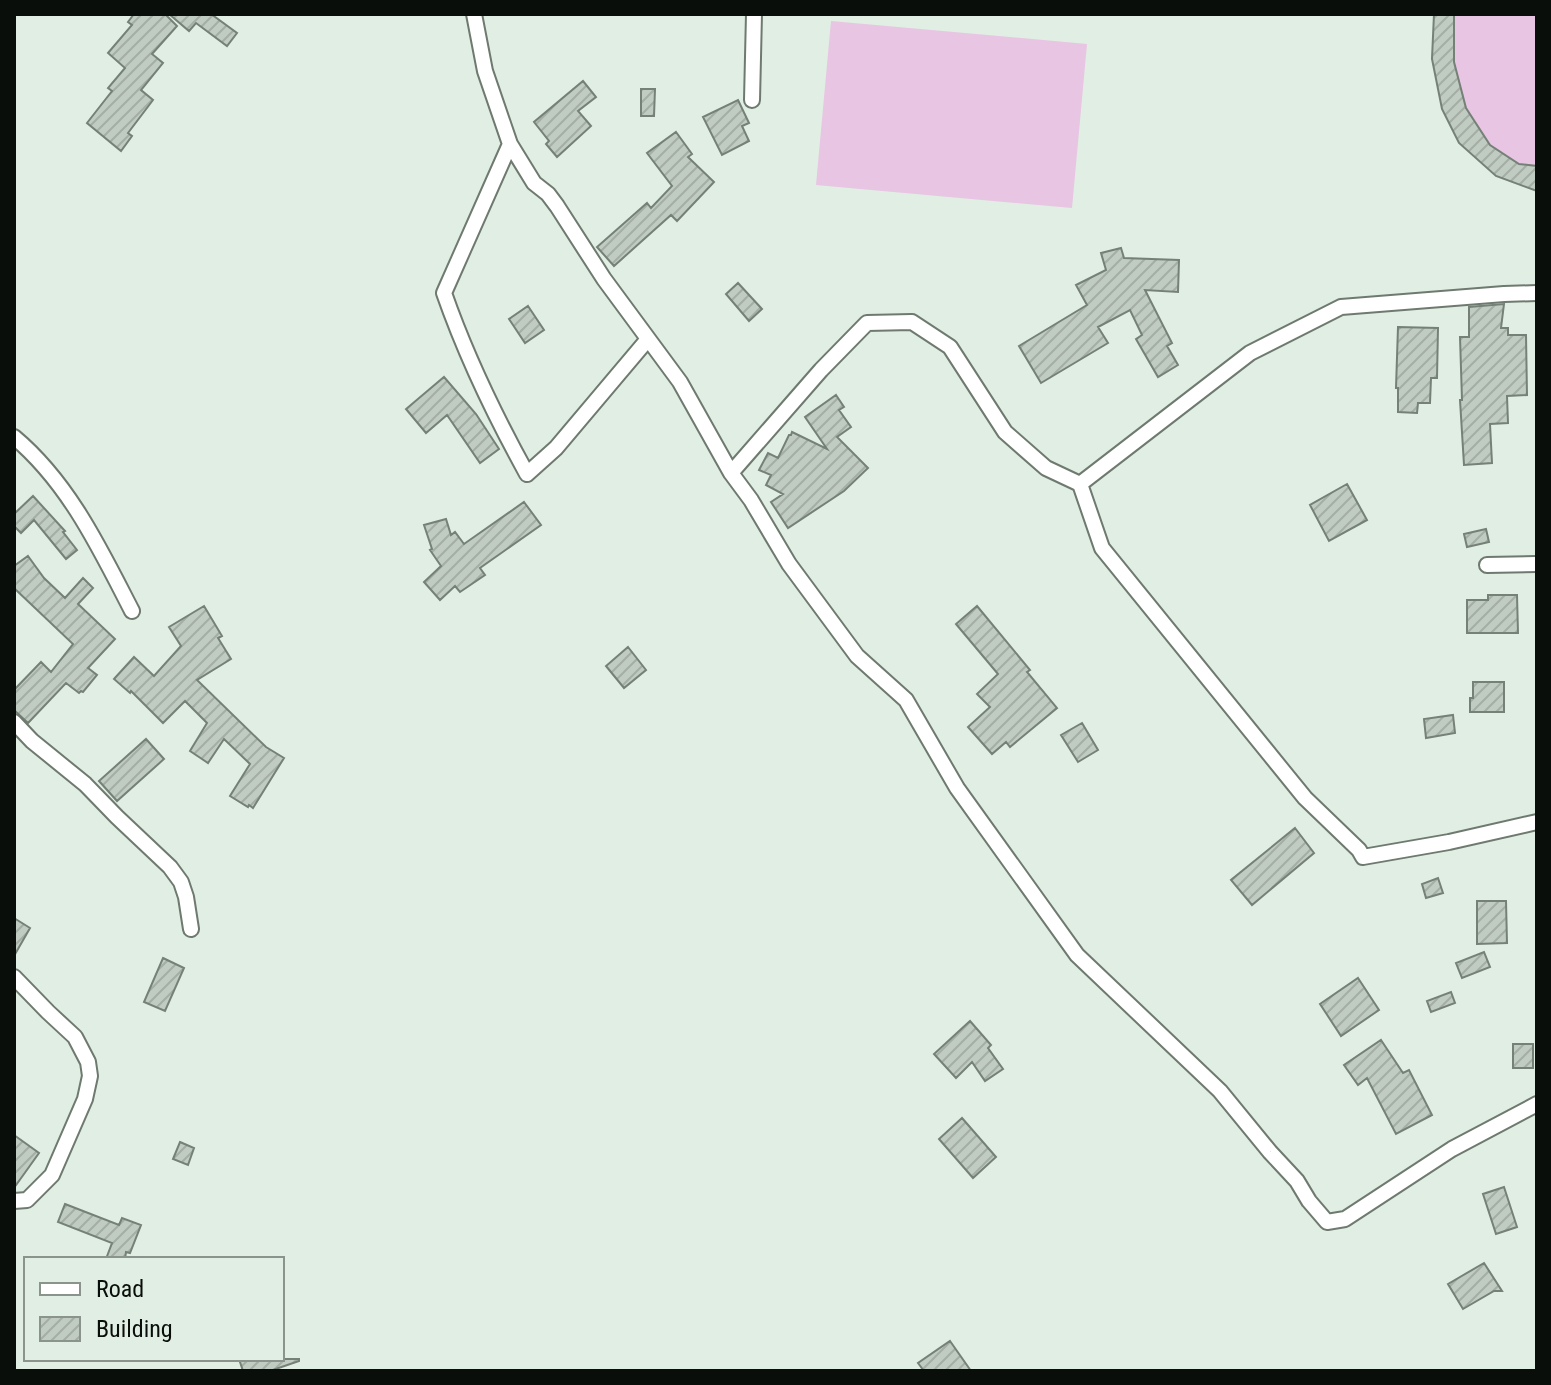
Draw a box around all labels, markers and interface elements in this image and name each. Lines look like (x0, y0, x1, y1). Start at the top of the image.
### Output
legend (24, 1257, 284, 1361)
text: Road (96, 1275, 144, 1303)
text: Building (96, 1315, 173, 1343)

